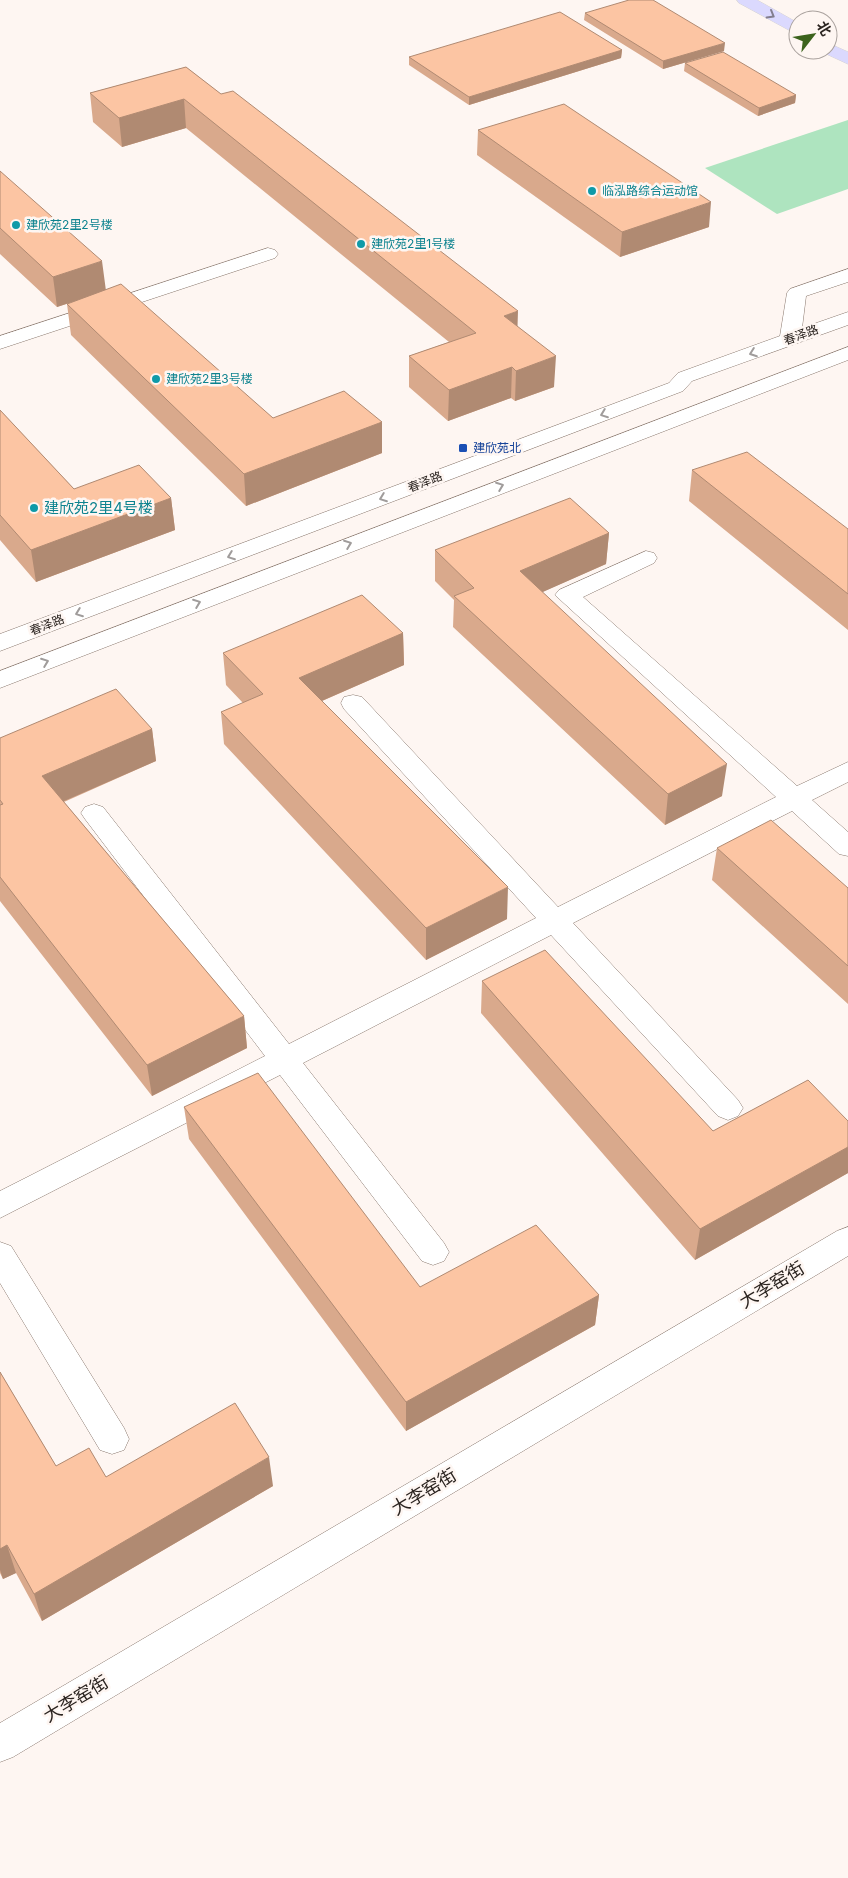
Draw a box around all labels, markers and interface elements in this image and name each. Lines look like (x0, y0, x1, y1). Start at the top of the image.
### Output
one-way arrow (766, 9, 775, 19)
north arrow (788, 10, 838, 60)
text: 北 (814, 18, 835, 38)
place label: 临泓路综合运动馆 (602, 183, 698, 198)
marker: 临泓路综合运动馆 (586, 185, 598, 197)
place label: 建欣苑2里2号楼 (26, 217, 113, 232)
marker: 建欣苑2里2号楼 (10, 219, 22, 231)
place label: 建欣苑2里1号楼 (371, 236, 455, 251)
marker: 建欣苑2里1号楼 (355, 238, 367, 250)
street label: 春泽路 (781, 321, 820, 348)
one-way arrow (749, 347, 758, 357)
place label: 建欣苑2里3号楼 (166, 371, 253, 386)
marker: 建欣苑2里3号楼 (150, 373, 162, 385)
one-way arrow (600, 408, 609, 418)
place label: 建欣苑北 (473, 440, 521, 455)
marker: 建欣苑北 (457, 442, 469, 454)
street label: 春泽路 (405, 468, 444, 495)
one-way arrow (495, 481, 504, 492)
one-way arrow (379, 492, 388, 502)
place label: 建欣苑2里4号楼 (44, 498, 153, 517)
marker: 建欣苑2里4号楼 (28, 502, 40, 514)
one-way arrow (344, 540, 352, 550)
one-way arrow (227, 549, 236, 560)
one-way arrow (192, 599, 201, 609)
one-way arrow (75, 607, 84, 617)
street label: 春泽路 (27, 611, 66, 638)
one-way arrow (41, 658, 49, 668)
street label: 大李窑街 (735, 1257, 808, 1312)
street label: 大李窑街 (387, 1464, 460, 1519)
street label: 大李窑街 (39, 1671, 112, 1726)

